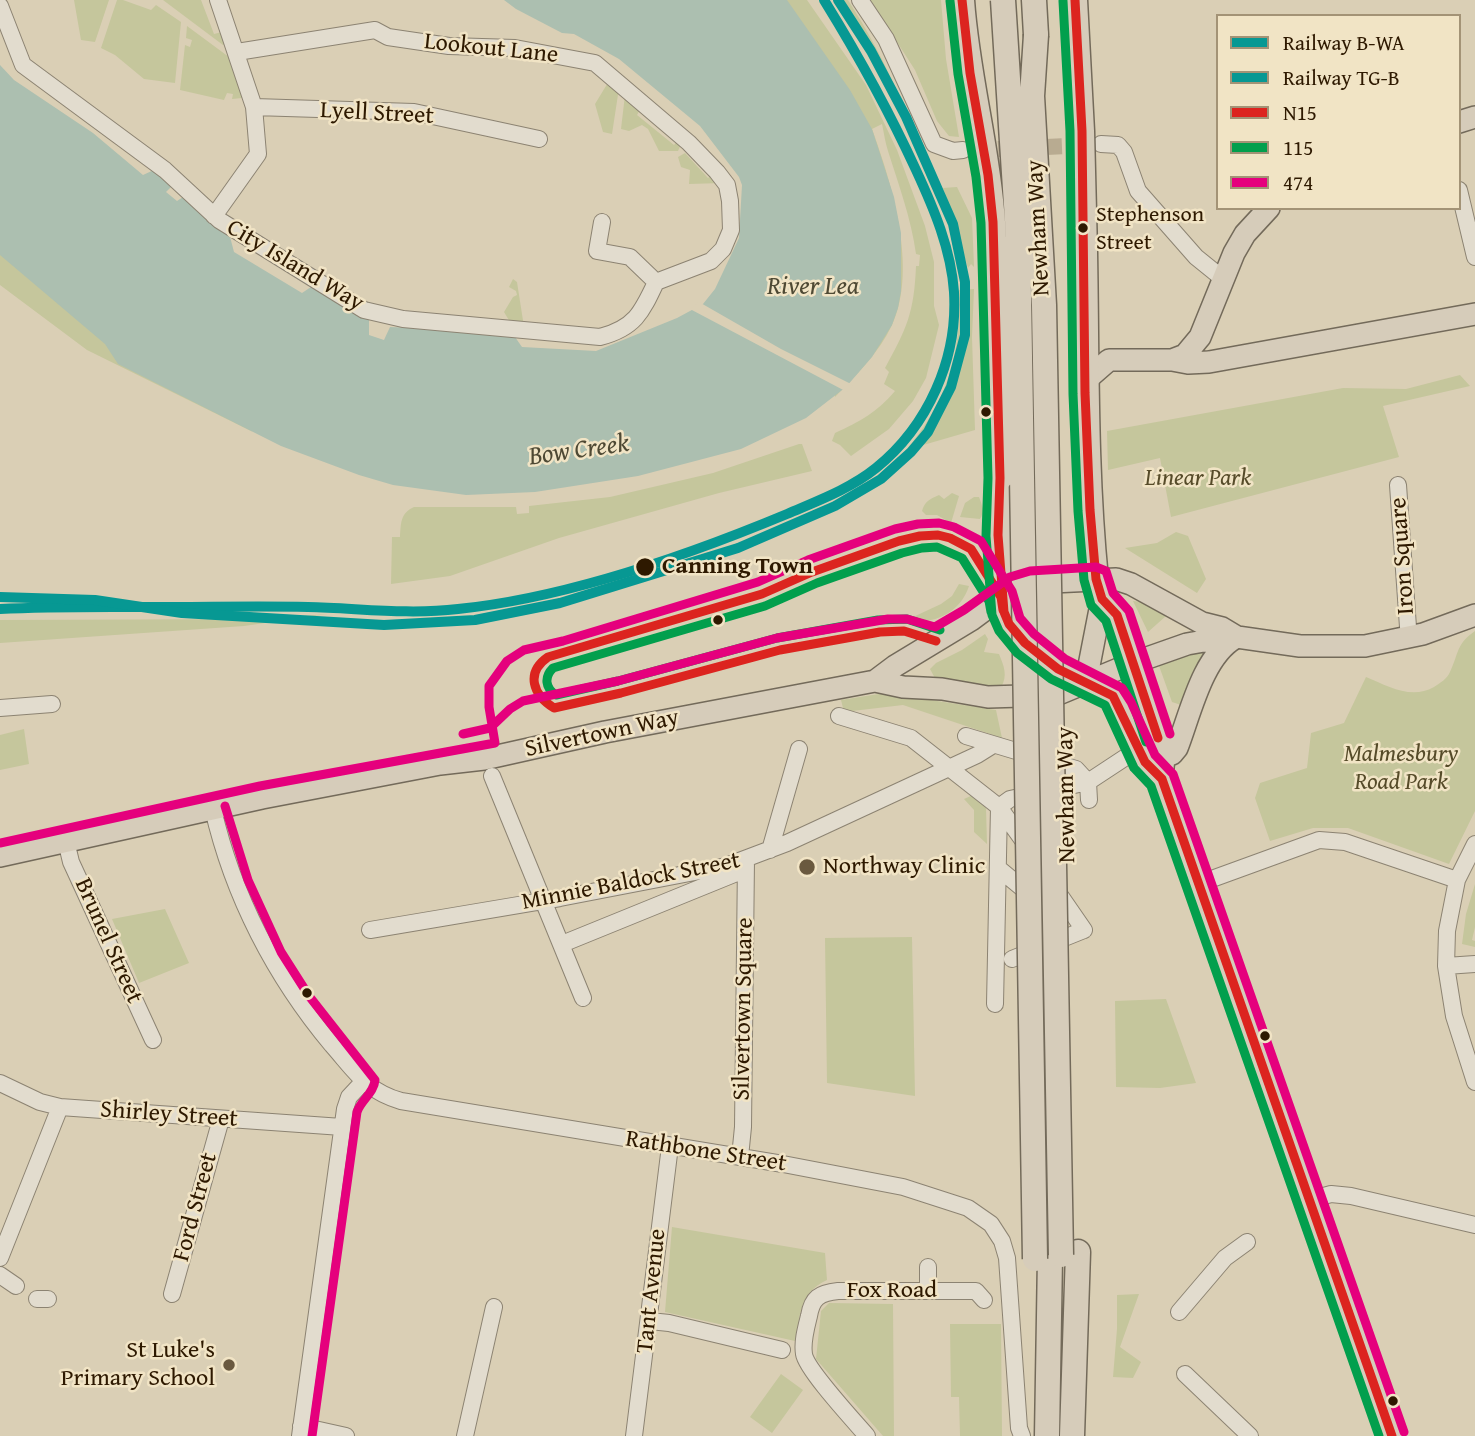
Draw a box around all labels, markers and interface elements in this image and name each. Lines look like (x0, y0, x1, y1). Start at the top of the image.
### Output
legend (1216, 14, 1461, 210)
text: Railway B-WA (1283, 27, 1404, 58)
street label: Lookout Lane (423, 28, 559, 70)
text: Railway TG-B (1283, 62, 1400, 93)
street label: Lyell Street (319, 97, 435, 131)
text: N15 (1283, 97, 1317, 128)
text: 115 (1283, 132, 1313, 163)
street label: Newham Way (1021, 159, 1057, 297)
text: 474 (1283, 167, 1313, 198)
place label: Stephenson Street (1096, 202, 1204, 254)
street label: City Island Way (221, 214, 369, 318)
marker: Stephenson Street (1076, 221, 1090, 235)
water label: River Lea (767, 271, 859, 303)
unlabelled marker (979, 405, 993, 419)
water label: Bow Creek (527, 429, 631, 473)
park label: Linear Park (1145, 465, 1251, 493)
street label: Iron Square (1385, 496, 1421, 616)
place label: Canning Town (662, 553, 813, 581)
marker: Canning Town (634, 556, 656, 578)
unlabelled marker (711, 613, 725, 627)
street label: Silvertown Way (522, 704, 682, 764)
street label: Newham Way (1051, 727, 1083, 863)
park label: Malmesbury Road Park (1344, 741, 1458, 797)
street label: Minnie Baldock Street (519, 847, 743, 917)
place label: Northway Clinic (823, 853, 985, 881)
marker: Northway Clinic (797, 857, 817, 877)
street label: Brunel Street (68, 874, 148, 1008)
street label: Silvertown Square (728, 917, 760, 1101)
unlabelled marker (300, 986, 314, 1000)
unlabelled marker (1258, 1029, 1272, 1043)
street label: Shirley Street (99, 1096, 239, 1134)
street label: Rathbone Street (623, 1125, 789, 1179)
street label: Ford Street (168, 1149, 224, 1265)
street label: Tant Avenue (631, 1227, 673, 1355)
street label: Fox Road (847, 1277, 937, 1305)
place label: St Luke's Primary School (61, 1337, 215, 1393)
marker: St Luke's Primary School (221, 1357, 237, 1373)
unlabelled marker (1386, 1394, 1400, 1408)

